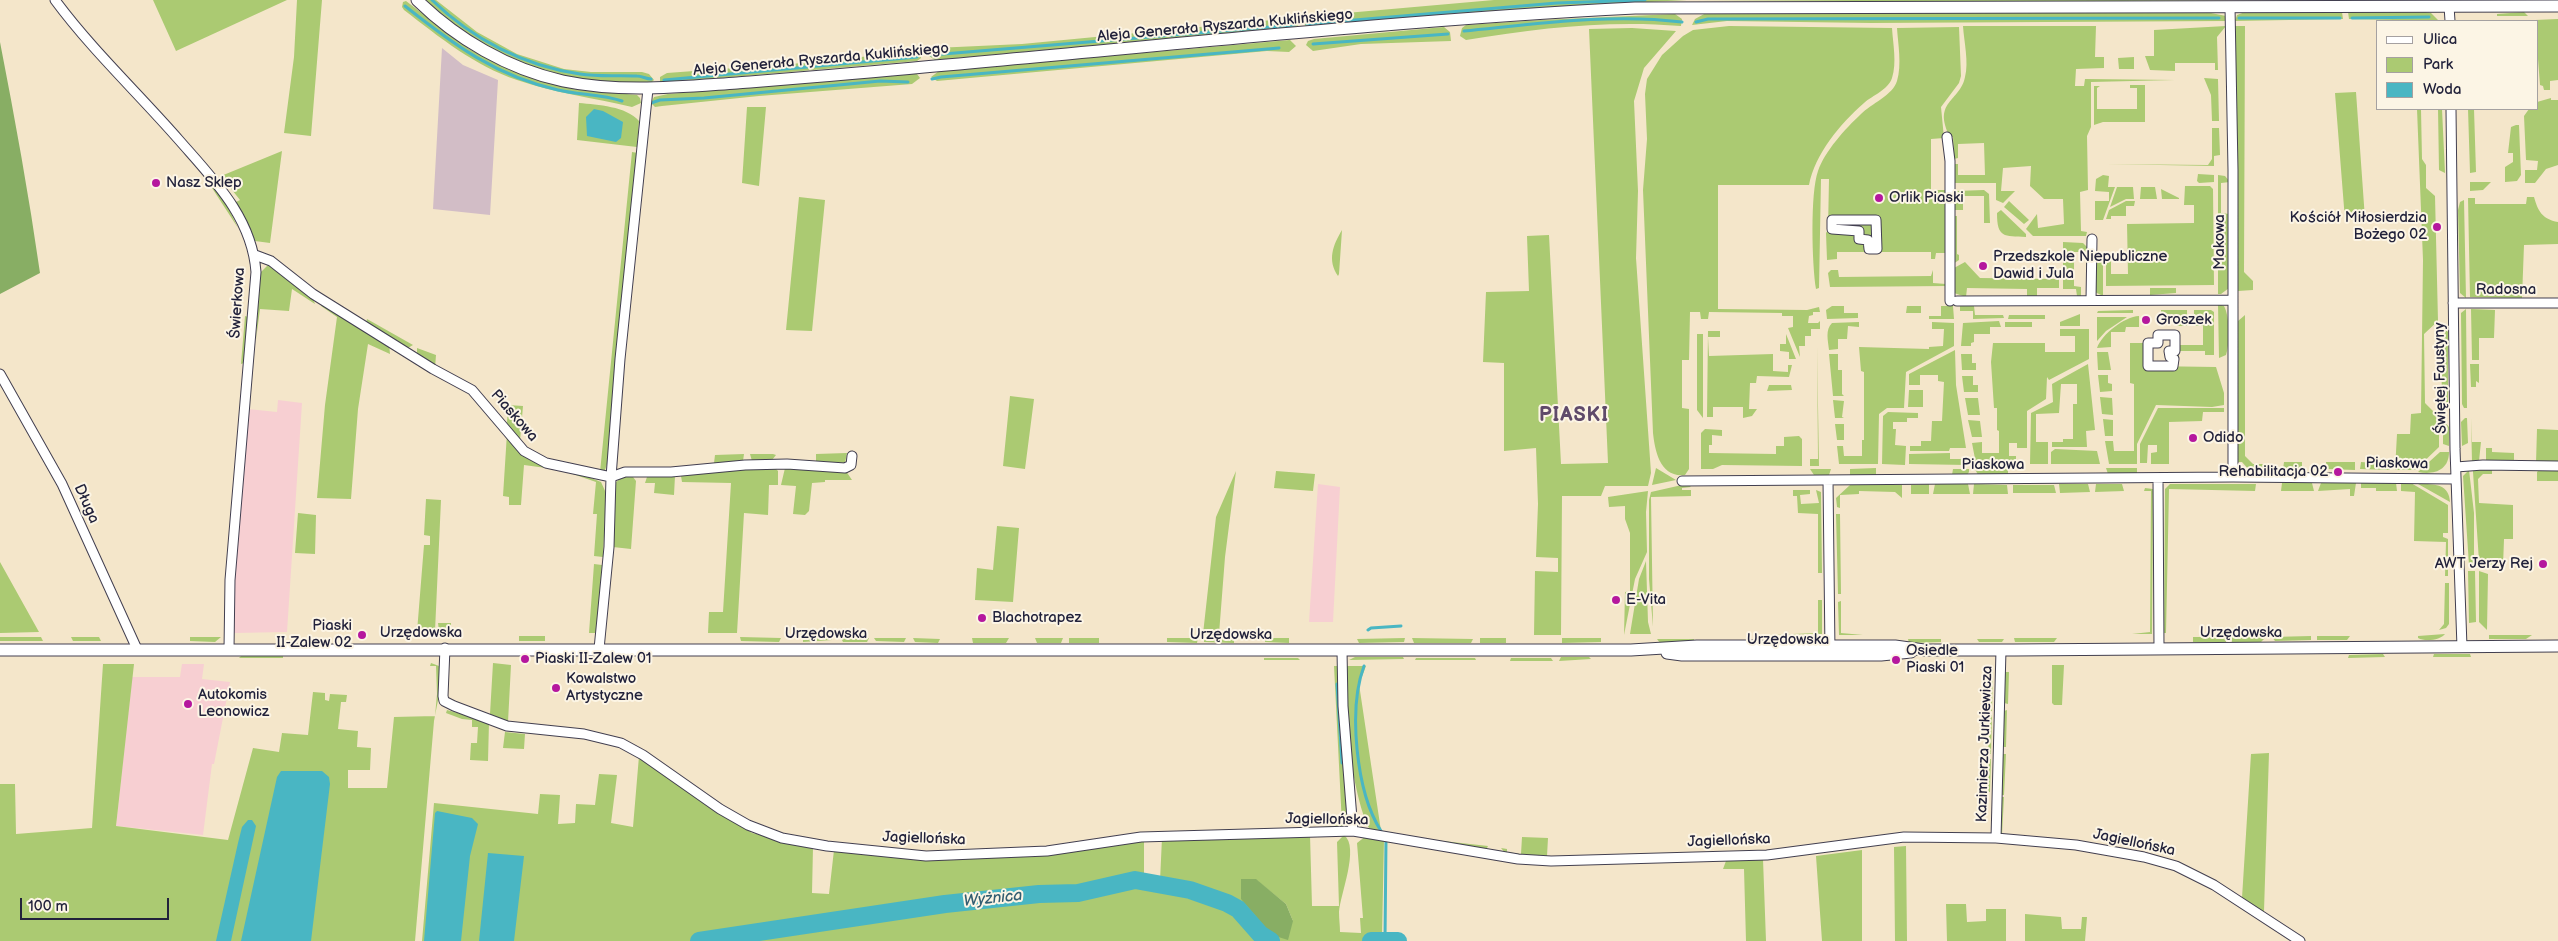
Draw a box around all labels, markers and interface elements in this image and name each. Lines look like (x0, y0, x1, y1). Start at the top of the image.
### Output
street label: Aleja Generała Ryszarda Kuklińskiego (1096, 6, 1354, 46)
legend (2376, 20, 2538, 110)
text: Ulica (2423, 30, 2457, 49)
street label: Aleja Generała Ryszarda Kuklińskiego (692, 40, 950, 80)
text: Park (2423, 55, 2453, 74)
text: Woda (2423, 80, 2461, 99)
place label: Nasz Sklep (166, 174, 242, 192)
marker: Nasz Sklep (150, 177, 162, 189)
place label: Orlik Piaski (1889, 189, 1964, 207)
marker: Orlik Piaski (1873, 192, 1885, 204)
place label: Kościół Miłosierdzia Bożego 02 (2290, 209, 2427, 244)
street label: Makowa (2211, 214, 2229, 270)
marker: Kościół Miłosierdzia Bożego 02 (2431, 221, 2443, 233)
place label: Przedszkole Niepubliczne Dawid i Jula (1993, 248, 2167, 283)
marker: Przedszkole Niepubliczne Dawid i Jula (1977, 260, 1989, 272)
street label: Świerkowa (227, 267, 249, 339)
street label: Radosna (2476, 281, 2536, 299)
place label: Groszek (2156, 311, 2211, 329)
marker: Groszek (2140, 314, 2152, 326)
street label: Świętej Faustyny (2431, 322, 2451, 434)
street label: Piaskowa (487, 386, 541, 446)
district label: PIASKI (1538, 404, 1610, 428)
place label: Odido (2203, 429, 2243, 447)
marker: Odido (2187, 432, 2199, 444)
street label: Piaskowa (2365, 454, 2429, 474)
street label: Piaskowa (1962, 456, 2024, 474)
place label: Rehabilitacja 02 (2218, 463, 2328, 481)
marker: Rehabilitacja 02 (2332, 466, 2344, 478)
street label: Długa (69, 482, 103, 526)
place label: AWT Jerzy Rej (2435, 555, 2533, 573)
marker: AWT Jerzy Rej (2537, 558, 2549, 570)
place label: E-Vita (1626, 591, 1666, 609)
marker: E-Vita (1610, 594, 1622, 606)
place label: Blachotrapez (992, 609, 1082, 627)
marker: Blachotrapez (976, 612, 988, 624)
place label: Piaski II-Zalew 02 (276, 617, 352, 652)
street label: Urzędowska (380, 624, 462, 642)
street label: Urzędowska (2200, 624, 2282, 642)
street label: Urzędowska (785, 625, 867, 643)
street label: Urzędowska (1190, 626, 1272, 644)
marker: Piaski II-Zalew 02 (356, 629, 368, 641)
street label: Urzędowska (1747, 631, 1829, 649)
place label: Osiedle Piaski 01 (1906, 642, 1964, 677)
place label: Piaski II-Zalew 01 (535, 650, 652, 668)
marker: Piaski II-Zalew 01 (519, 653, 531, 665)
marker: Osiedle Piaski 01 (1890, 654, 1902, 666)
street label: Kazimierza Jurkiewicza (1973, 665, 1997, 823)
place label: Kowalstwo Artystyczne (566, 670, 643, 705)
marker: Kowalstwo Artystyczne (550, 682, 562, 694)
place label: Autokomis Leonowicz (198, 686, 269, 721)
marker: Autokomis Leonowicz (182, 698, 194, 710)
street label: Jagiellońska (1285, 810, 1369, 830)
street label: Jagiellońska (2091, 826, 2177, 860)
street label: Jagiellońska (882, 829, 966, 849)
street label: Jagiellońska (1687, 831, 1771, 851)
water label: Wyżnica (963, 886, 1023, 912)
scale bar (22, 888, 171, 920)
text: 100 m (28, 897, 68, 916)

